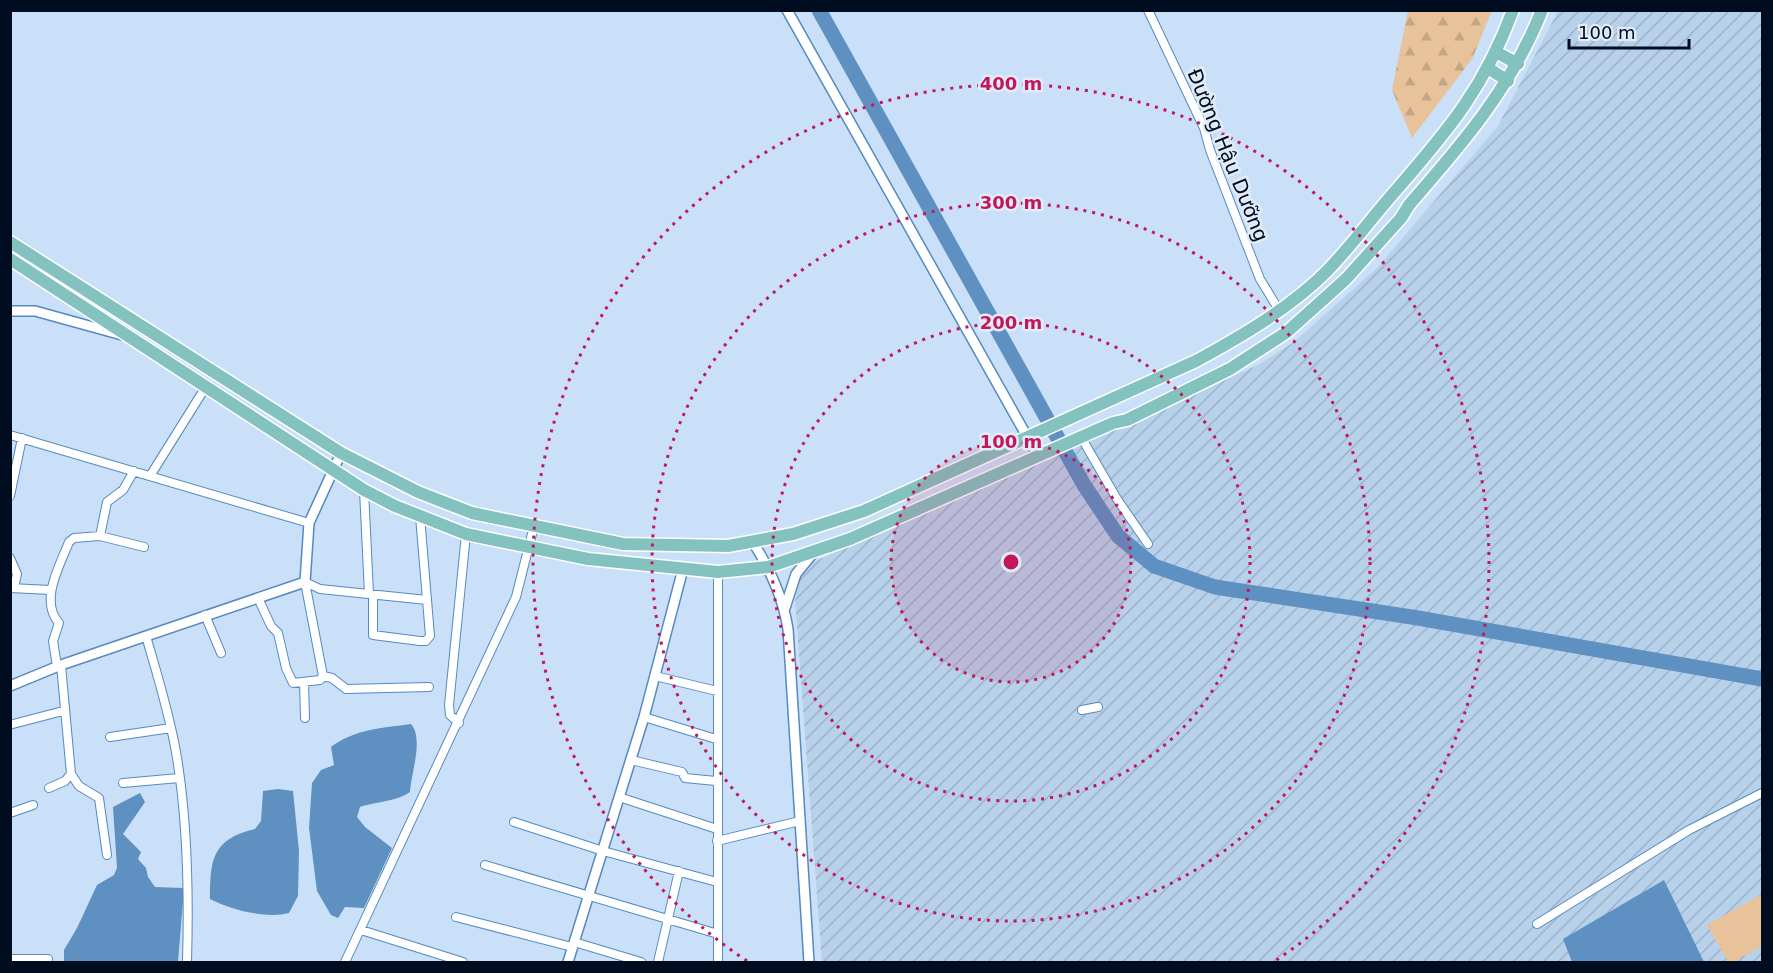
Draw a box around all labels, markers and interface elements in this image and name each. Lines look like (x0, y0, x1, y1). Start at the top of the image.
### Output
scale bar (1569, 12, 1689, 50)
text: 100 m (1578, 22, 1636, 43)
street label: Đường Hậu Dưỡng (1182, 65, 1274, 245)
text: 400 m (980, 73, 1042, 94)
text: 300 m (980, 192, 1042, 213)
text: 200 m (980, 312, 1042, 333)
text: 100 m (980, 431, 1042, 452)
centre of rings (1001, 552, 1021, 572)

